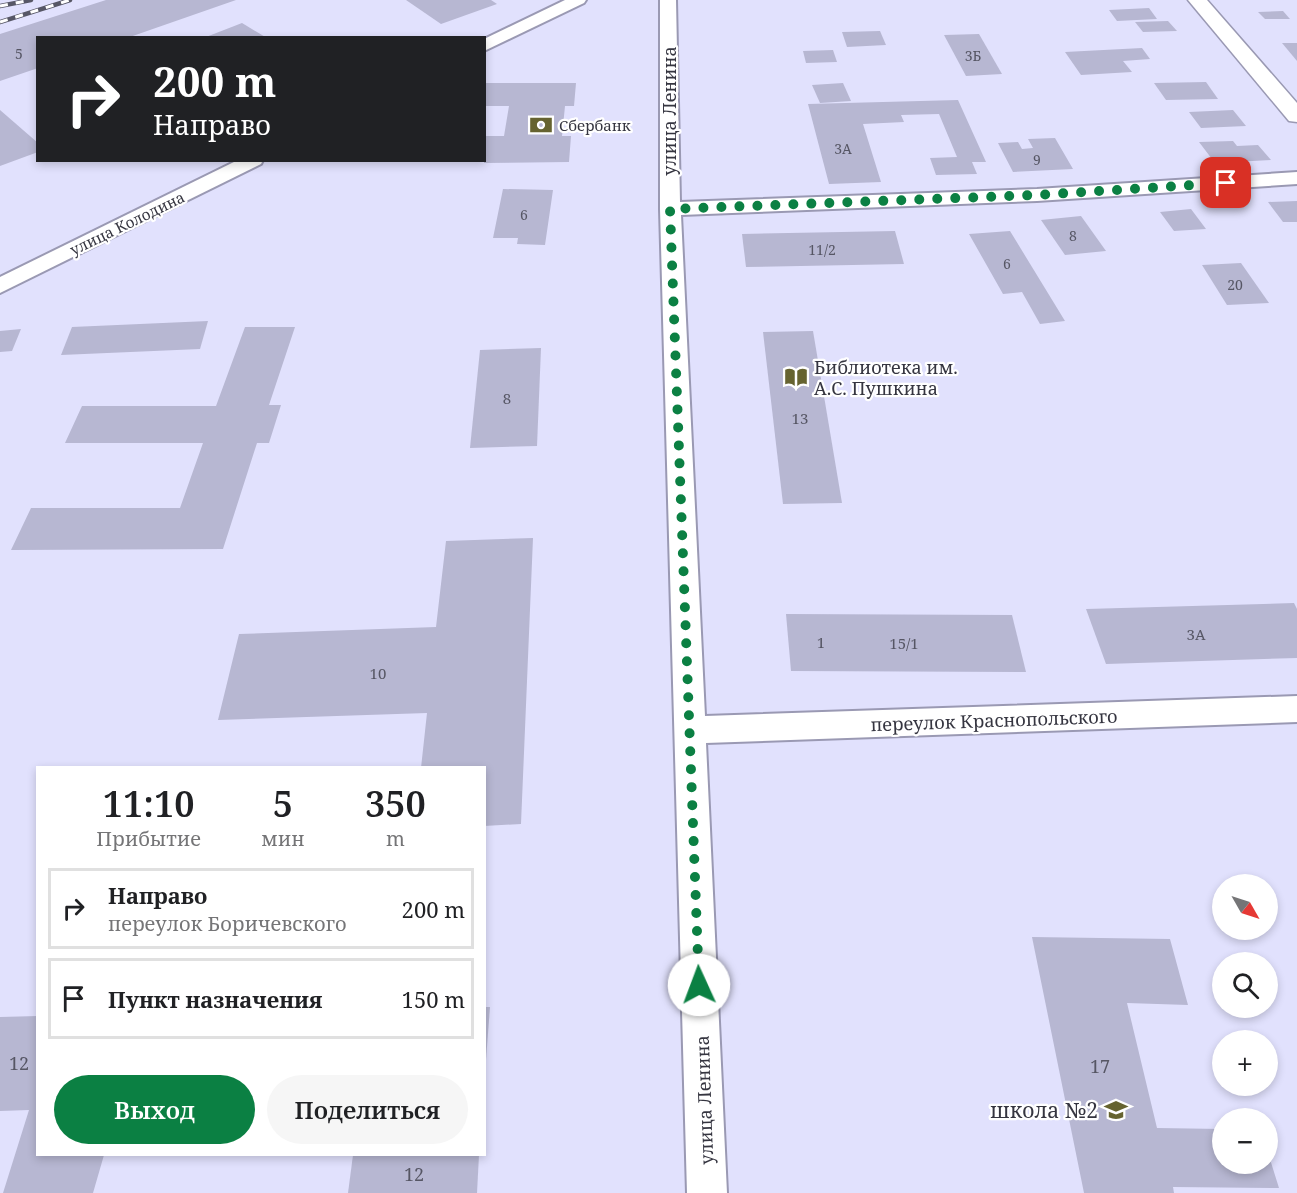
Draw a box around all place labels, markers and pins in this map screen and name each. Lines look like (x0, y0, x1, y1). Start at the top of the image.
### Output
bank icon: Сбербанк (528, 112, 554, 138)
place label: Сбербанк (559, 115, 631, 135)
pin (1200, 157, 1251, 208)
place label: Библиотека им. А.С. Пушкина (814, 355, 958, 400)
library icon: Библиотека им. А.С. Пушкина (783, 364, 809, 390)
place label: школа №2 (990, 1096, 1098, 1124)
school or university icon: школа №2 (1103, 1097, 1129, 1123)

